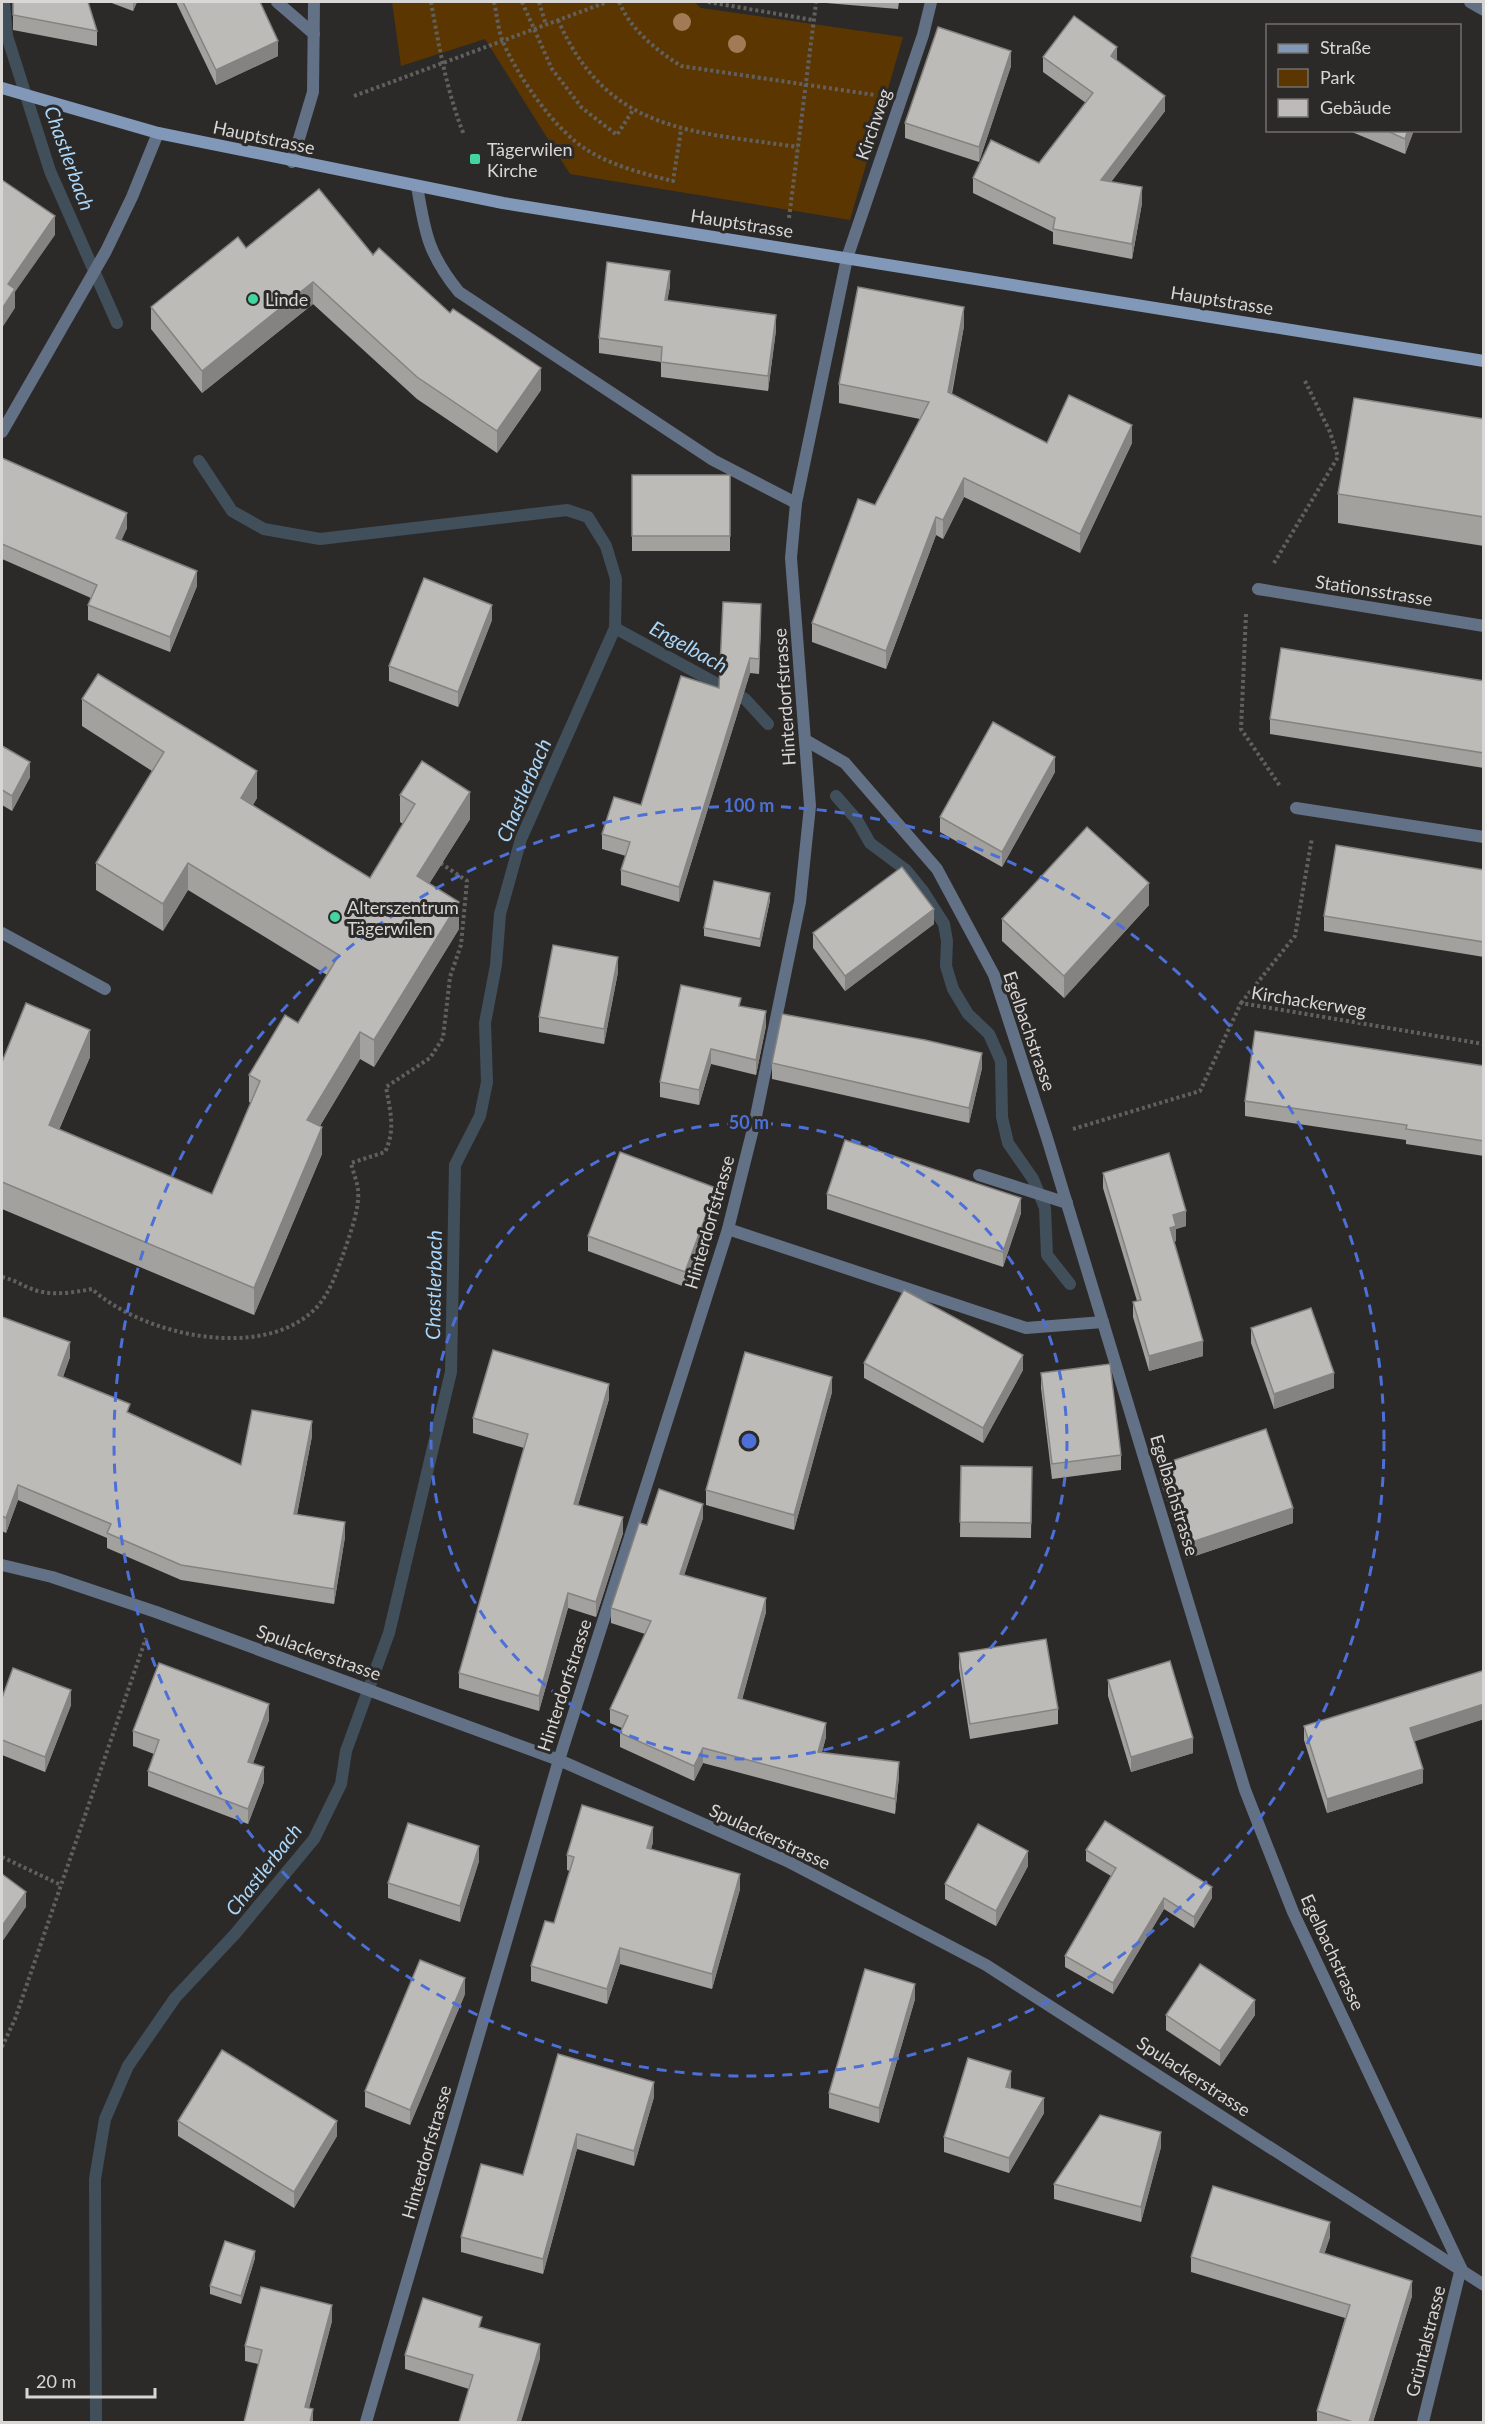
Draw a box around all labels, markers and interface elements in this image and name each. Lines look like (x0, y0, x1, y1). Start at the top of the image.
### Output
legend (1266, 24, 1461, 132)
text: Straße (1320, 36, 1371, 58)
text: Park (1320, 66, 1356, 88)
street label: Kirchweg (851, 85, 895, 163)
text: Gebäude (1320, 96, 1391, 118)
water label: Chastlerbach (40, 102, 100, 214)
street label: Hauptstrasse (211, 115, 317, 159)
place label: Tägerwilen Kirche (487, 138, 572, 181)
marker: Tägerwilen Kirche (468, 152, 482, 166)
street label: Hauptstrasse (689, 204, 795, 242)
street label: Hauptstrasse (1169, 281, 1275, 319)
place label: Linde (265, 288, 308, 310)
marker: Linde (246, 292, 260, 306)
street label: Stationsstrasse (1314, 570, 1434, 610)
water label: Engelbach (646, 615, 732, 677)
street label: Hinterdorfstrasse (768, 627, 800, 767)
water label: Chastlerbach (491, 735, 555, 845)
text: 100 m (724, 794, 774, 816)
place label: Alterszentrum Tägerwilen (347, 896, 459, 939)
marker: Alterszentrum Tägerwilen (328, 910, 342, 924)
street label: Egelbachstrasse (999, 968, 1061, 1094)
street label: Kirchackerweg (1250, 981, 1368, 1021)
text: 50 m (729, 1111, 769, 1133)
street label: Hinterdorfstrasse (679, 1153, 739, 1291)
water label: Chastlerbach (420, 1230, 446, 1340)
centre of rings (739, 1431, 759, 1451)
street label: Egelbachstrasse (1146, 1432, 1204, 1558)
street label: Hinterdorfstrasse (532, 1616, 596, 1754)
street label: Spulackerstrasse (254, 1619, 384, 1685)
street label: Spulackerstrasse (706, 1798, 834, 1874)
water label: Chastlerbach (220, 1818, 306, 1920)
street label: Egelbachstrasse (1297, 1890, 1369, 2014)
street label: Spulackerstrasse (1133, 2031, 1255, 2121)
street label: Hinterdorfstrasse (396, 2083, 456, 2221)
street label: Grüntalstrasse (1401, 2283, 1449, 2399)
scale bar (27, 2361, 154, 2399)
text: 20 m (36, 2370, 76, 2392)

